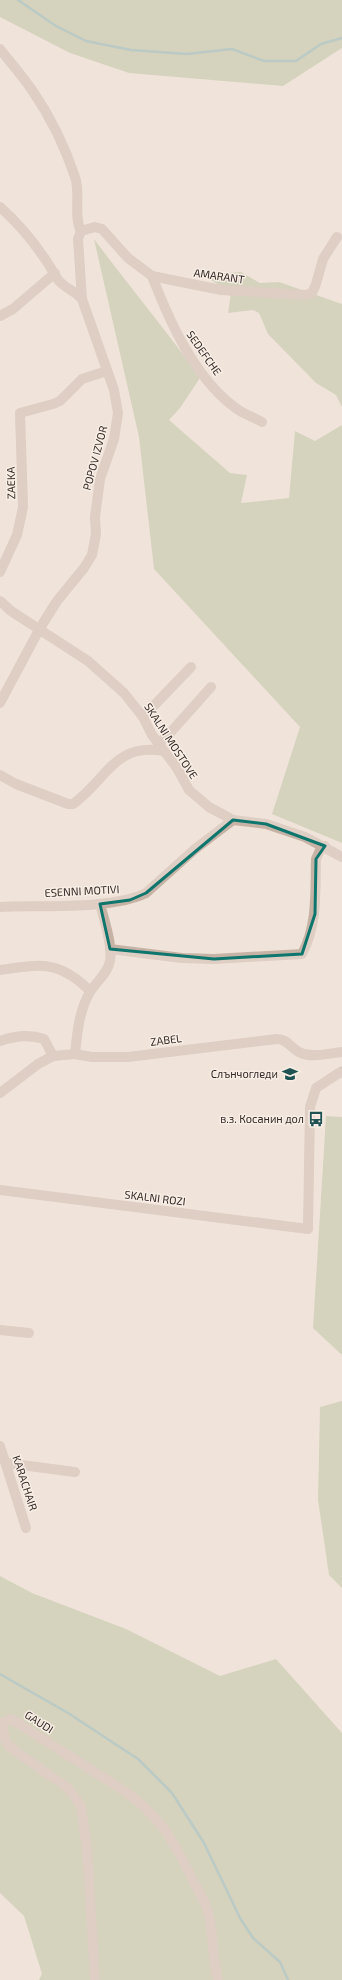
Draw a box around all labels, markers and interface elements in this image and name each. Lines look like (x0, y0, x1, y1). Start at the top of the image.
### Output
street label: AMARANT (193, 266, 246, 286)
street label: SEDEFCHE (184, 328, 224, 378)
street label: POPOV IZVOR (80, 424, 109, 492)
street label: ZAEKA (4, 466, 17, 499)
street label: SKALNI MOSTOVE (142, 700, 201, 781)
street label: ESENNI MOTIVI (44, 882, 120, 899)
street label: ZABEL (149, 1031, 183, 1048)
school or university icon: Слънчогледи (281, 1065, 299, 1083)
place label: Слънчогледи (211, 1067, 278, 1080)
bus stop icon: в.з. Косанин дол (307, 1110, 325, 1128)
place label: в.з. Косанин дол (220, 1112, 304, 1125)
street label: SKALNI ROZI (124, 1187, 186, 1208)
street label: KARACHAIR (10, 1454, 41, 1512)
street label: GAUDI (23, 1708, 56, 1735)

